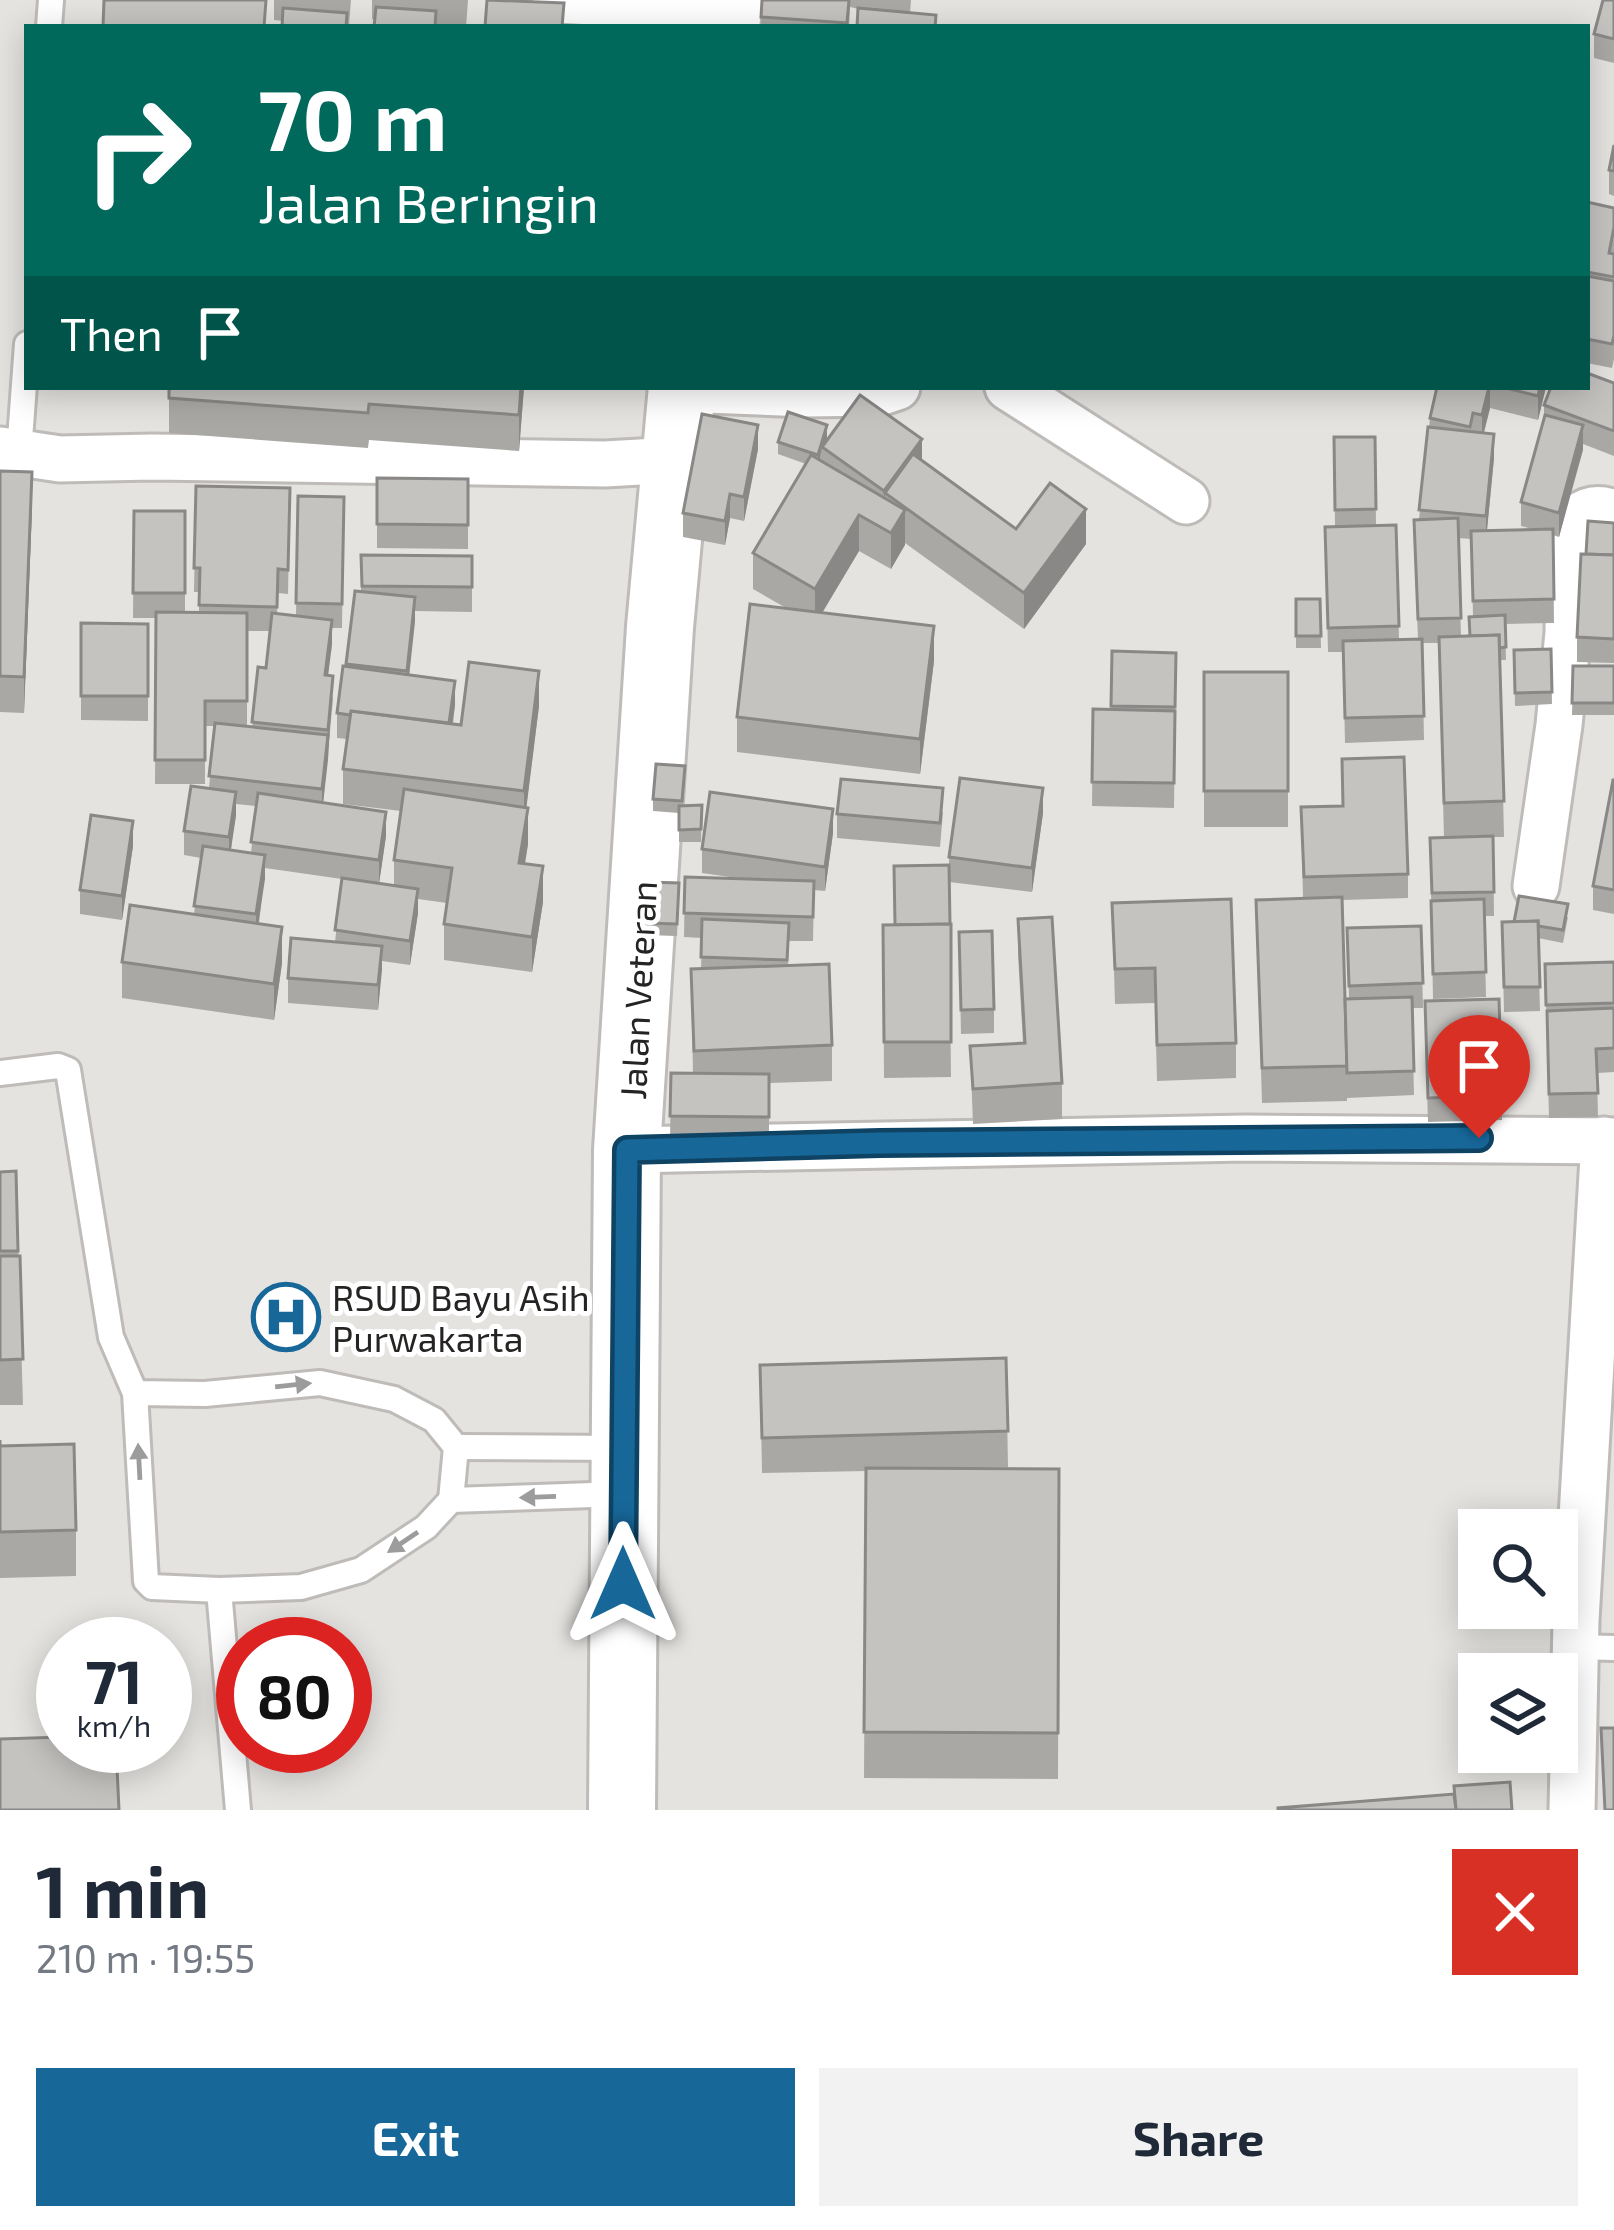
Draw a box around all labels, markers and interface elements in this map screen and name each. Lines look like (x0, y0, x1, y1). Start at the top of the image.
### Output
text: 70 m (258, 67, 448, 168)
icon: right (60, 72, 216, 228)
text: Jalan Beringin (258, 169, 599, 234)
icon: arrive (187, 300, 253, 366)
text: Then (60, 306, 163, 360)
street label: Jalan Veteran (610, 880, 664, 1100)
pin (1428, 1015, 1530, 1138)
icon: arrive (1446, 1033, 1512, 1099)
place label: RSUD Bayu Asih Purwakarta (332, 1275, 590, 1359)
hospital icon: RSUD Bayu Asih Purwakarta (251, 1282, 321, 1352)
one-way arrow (275, 1375, 312, 1394)
one-way arrow (129, 1443, 148, 1480)
one-way arrow (518, 1488, 556, 1507)
map controls (1458, 1509, 1578, 1773)
button: search (1458, 1509, 1578, 1629)
position arrow (560, 1521, 686, 1647)
one-way arrow (387, 1530, 420, 1553)
speed limit sign: 80 (216, 1617, 372, 1773)
text: 71 (85, 1644, 143, 1716)
button: layers (1458, 1653, 1578, 1773)
text: km/h (77, 1707, 151, 1743)
text: 1 min (36, 1846, 209, 1932)
button: close (1452, 1849, 1578, 1975)
text: 210 m · 19:55 (36, 1934, 255, 1981)
button: Exit (36, 2068, 795, 2206)
button: Share (819, 2068, 1578, 2206)

